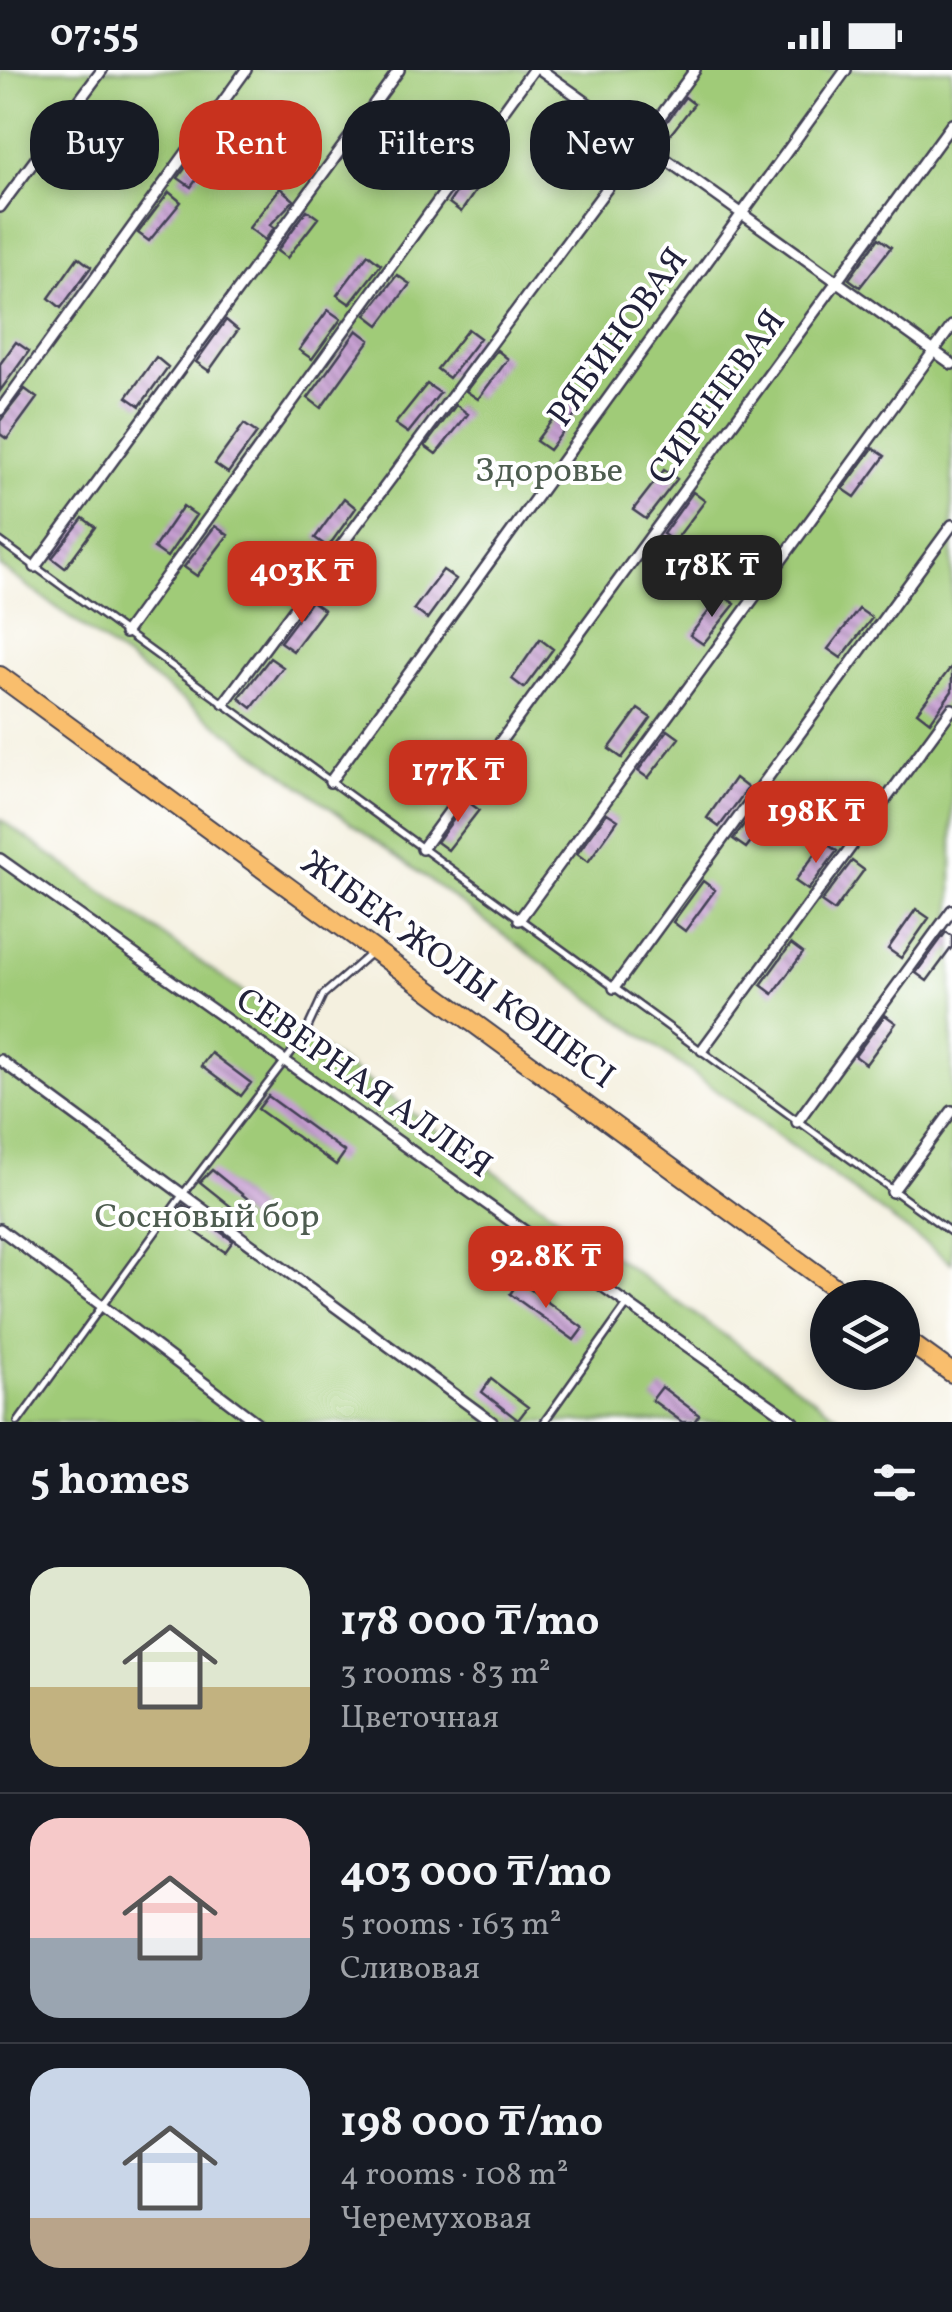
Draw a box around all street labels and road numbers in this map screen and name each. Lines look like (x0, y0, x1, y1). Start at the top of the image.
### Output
street label: РЯБИНОВАЯ (538, 239, 700, 437)
street label: СИРЕНЕВАЯ (638, 301, 798, 495)
street label: ЖІБЕК ЖОЛЫ КӨШЕСІ (290, 841, 624, 1101)
street label: СЕВЕРНАЯ АЛЛЕЯ (225, 977, 501, 1191)

